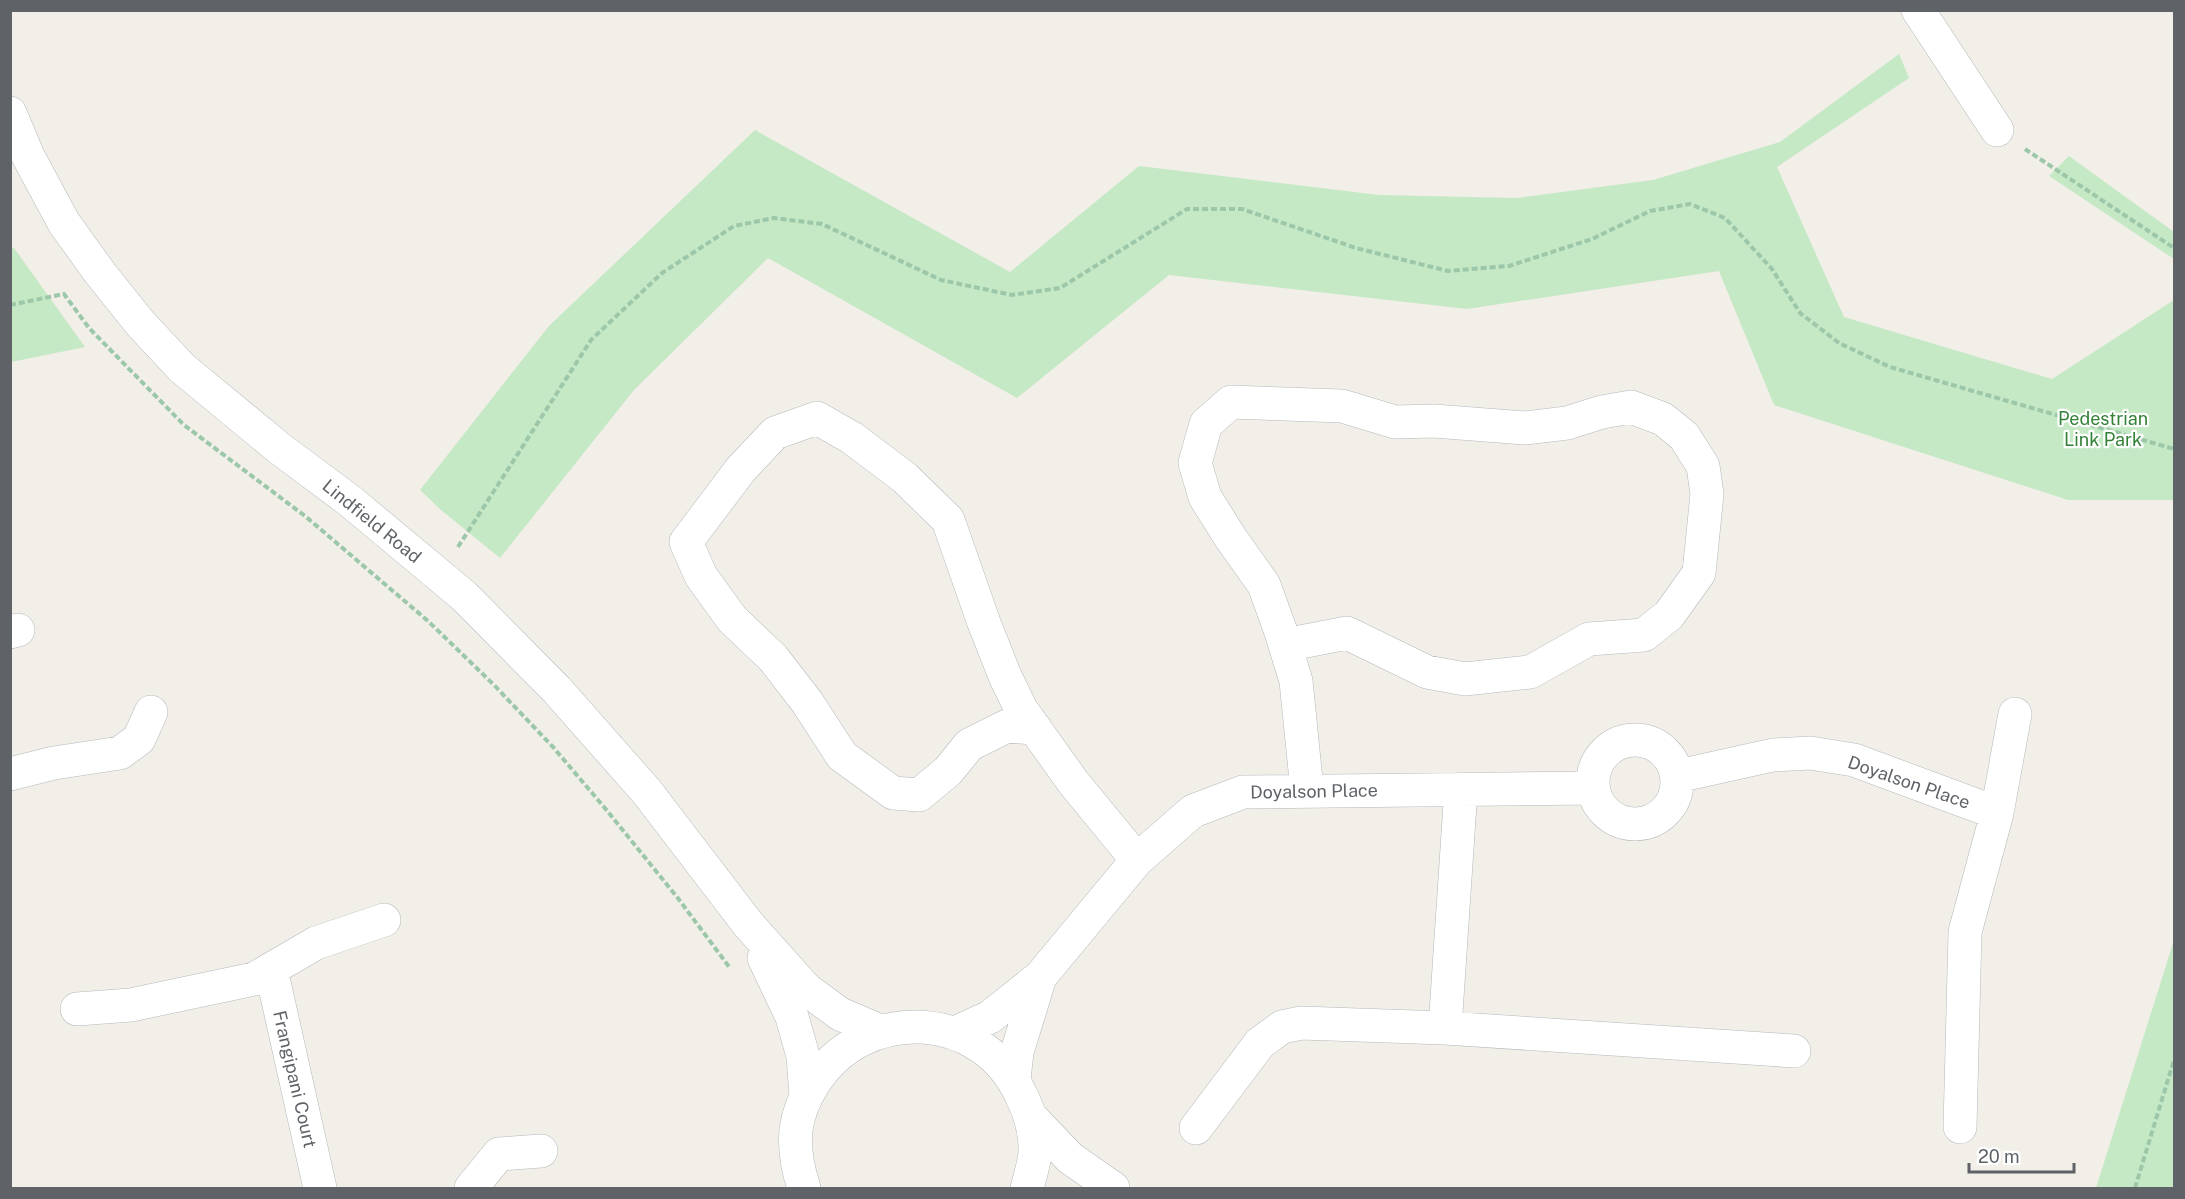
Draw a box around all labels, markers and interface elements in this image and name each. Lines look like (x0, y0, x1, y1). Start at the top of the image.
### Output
park label: Pedestrian Link Park (2058, 408, 2148, 450)
street label: Lindfield Road (319, 475, 425, 567)
street label: Doyalson Place (1845, 751, 1973, 813)
street label: Doyalson Place (1250, 779, 1378, 803)
street label: Frangipani Court (269, 1008, 321, 1150)
scale bar (1969, 1136, 2074, 1174)
text: 20 m (1978, 1146, 2020, 1167)

